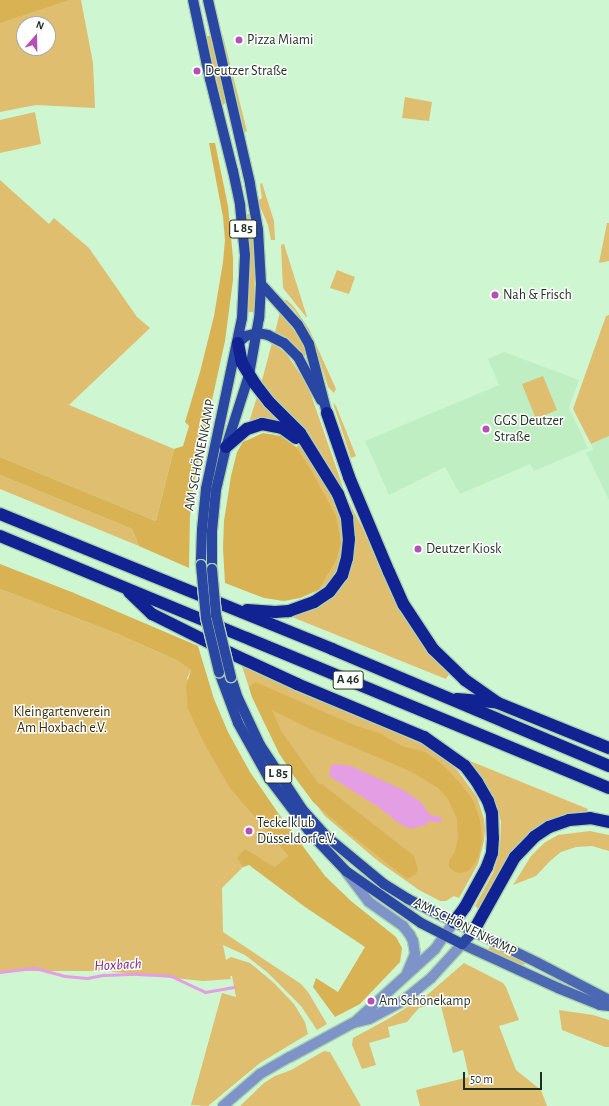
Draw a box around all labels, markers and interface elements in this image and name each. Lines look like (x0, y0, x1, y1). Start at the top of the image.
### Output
north arrow (16, 16, 56, 56)
text: N (34, 19, 45, 32)
place label: Pizza Miami (247, 32, 313, 48)
marker: Pizza Miami (234, 35, 244, 45)
place label: Deutzer Straße (205, 63, 287, 79)
marker: Deutzer Straße (192, 66, 202, 76)
road number: L 85 (229, 218, 257, 240)
place label: Nah & Frisch (503, 287, 572, 303)
marker: Nah & Frisch (490, 290, 500, 300)
street label: AM SCHÖNENKAMP (181, 398, 219, 512)
place label: GGS Deutzer Straße (494, 413, 563, 446)
marker: GGS Deutzer Straße (481, 424, 491, 434)
place label: Deutzer Kiosk (426, 541, 501, 557)
marker: Deutzer Kiosk (413, 544, 423, 554)
road number: A 46 (332, 669, 364, 691)
park label: Kleingartenverein Am Hoxbach e.V. (13, 704, 111, 736)
road number: L 85 (264, 763, 292, 785)
place label: Teckelklub Düsseldorf e.V. (257, 815, 336, 848)
marker: Teckelklub Düsseldorf e.V. (244, 826, 254, 836)
street label: AM SCHÖNENKAMP (411, 894, 519, 960)
water label: Hoxbach (94, 955, 142, 975)
place label: Am Schönekamp (379, 993, 471, 1009)
marker: Am Schönekamp (366, 996, 376, 1006)
scale bar (465, 1064, 544, 1090)
text: 50 m (470, 1073, 493, 1085)

